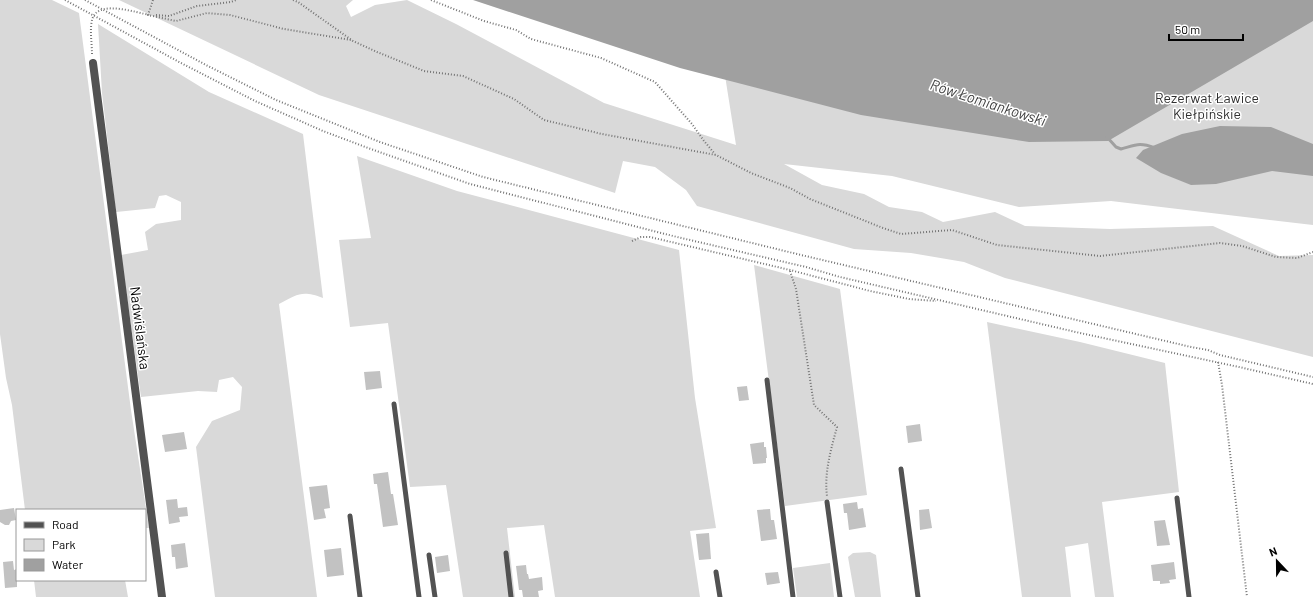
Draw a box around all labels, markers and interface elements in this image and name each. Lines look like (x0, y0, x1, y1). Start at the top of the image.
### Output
scale bar (1169, 16, 1243, 42)
text: 50 m (1175, 22, 1200, 36)
water label: Rów Łomiankowski (928, 75, 1049, 129)
park label: Rezerwat Ławice Kiełpińskie (1155, 89, 1259, 122)
street label: Nadwiślańska (127, 286, 154, 370)
legend (16, 509, 146, 581)
text: Road (52, 517, 79, 531)
text: Park (52, 537, 76, 551)
north arrow (1257, 541, 1297, 581)
text: N (1267, 544, 1279, 559)
text: Water (52, 557, 84, 571)

